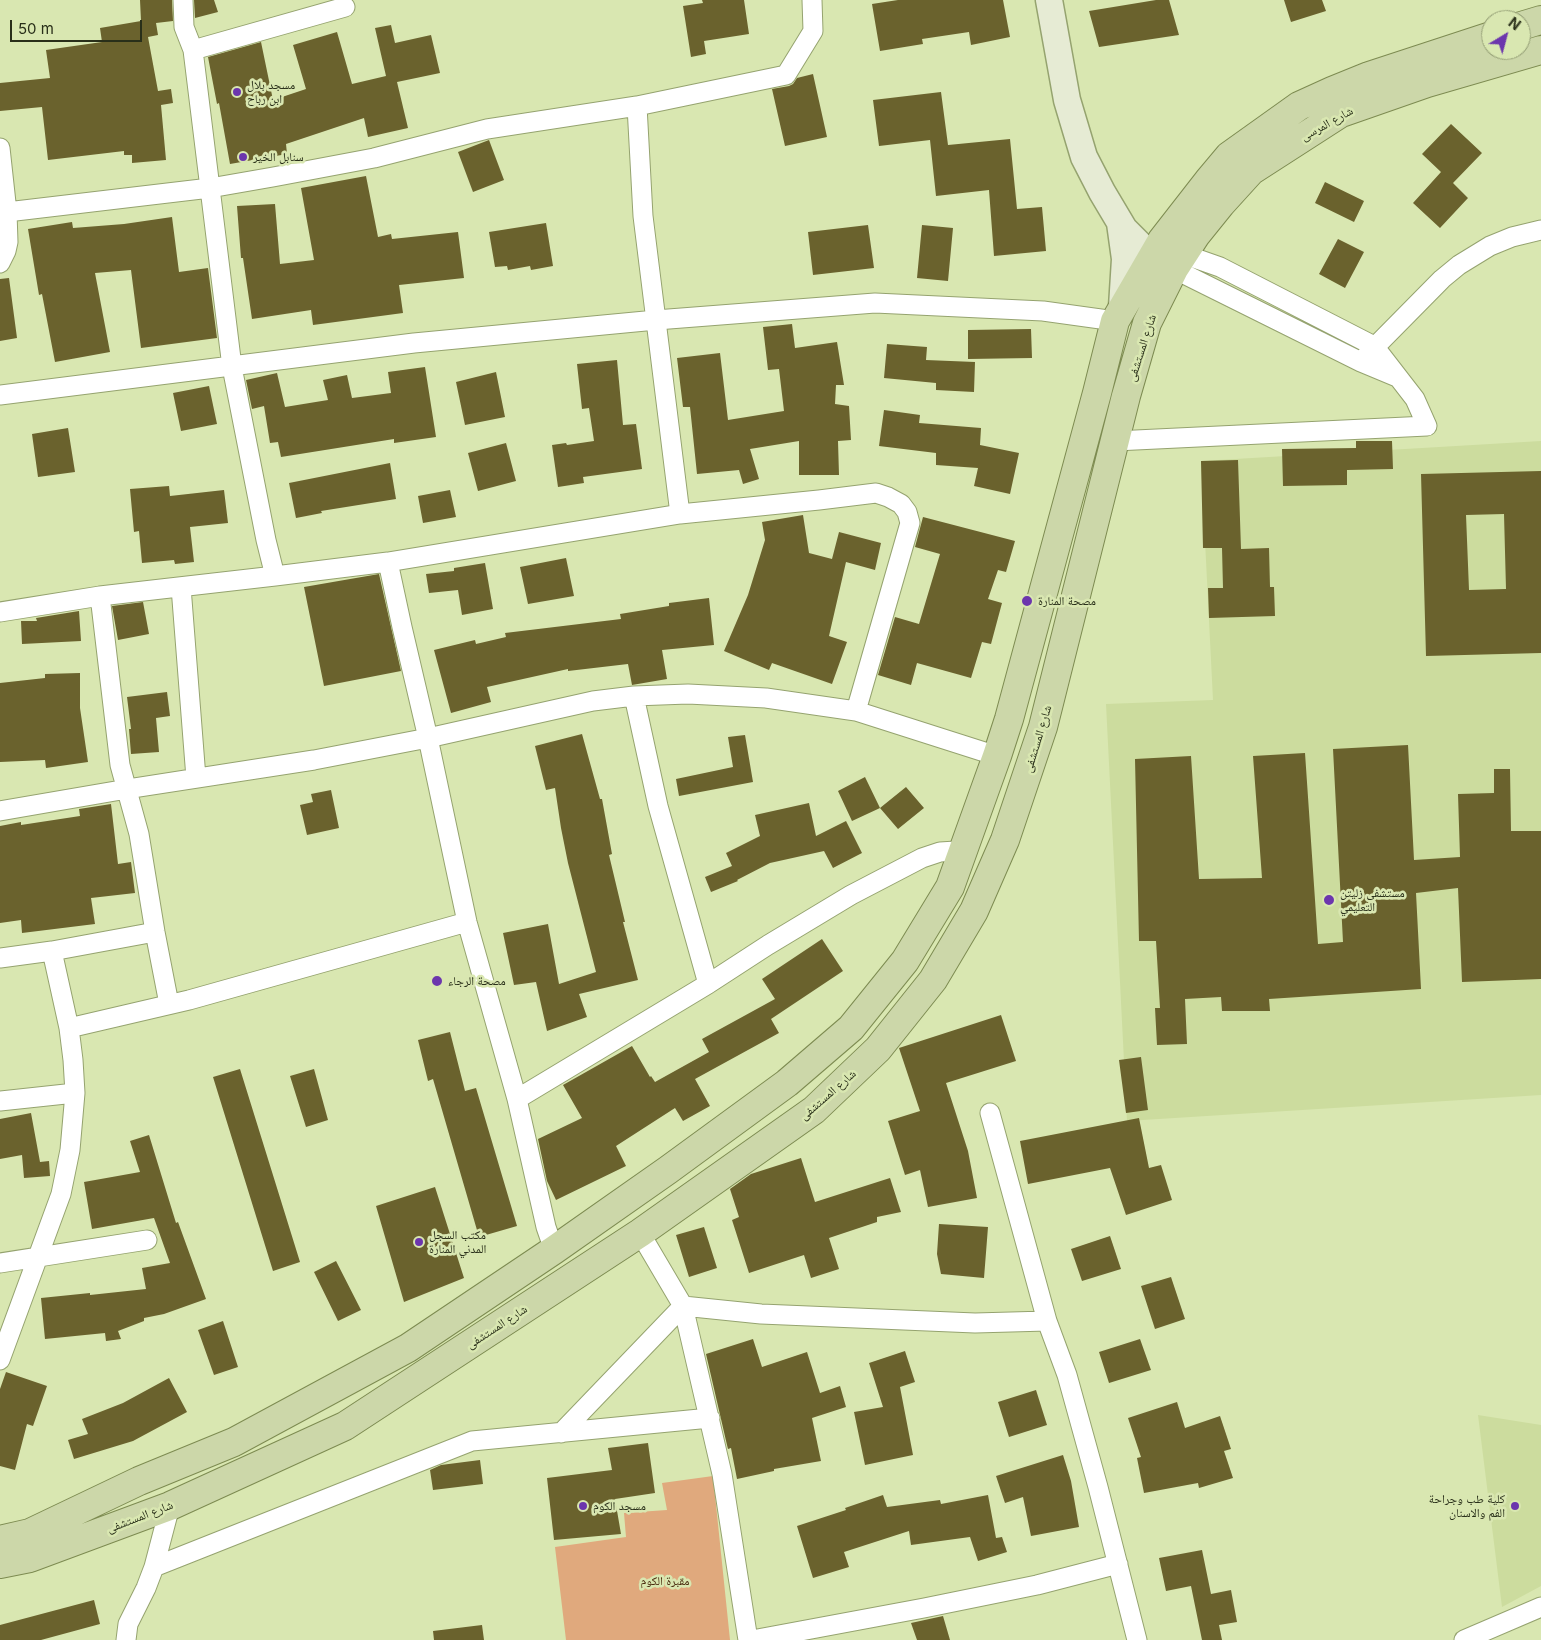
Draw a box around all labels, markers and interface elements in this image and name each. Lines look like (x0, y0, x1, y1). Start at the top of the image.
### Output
scale bar (12, 10, 145, 42)
north arrow (1481, 10, 1531, 60)
text: N (1505, 13, 1524, 33)
text: 50 m (18, 19, 54, 38)
place label: مسجد بلال ابن رباح (247, 78, 295, 106)
marker: مسجد بلال ابن رباح (231, 86, 243, 98)
street label: شارع المرسى (1298, 104, 1356, 144)
place label: سنابل الخير (253, 150, 304, 164)
marker: سنابل الخير (237, 151, 249, 163)
street label: شارع المستشفى (1124, 313, 1160, 383)
marker: مصحة المنارة (1020, 594, 1034, 608)
place label: مصحة المنارة (1038, 594, 1096, 608)
street label: شارع المستشفى (1021, 704, 1055, 774)
place label: مستشفى زليتن التعليمي (1340, 886, 1405, 914)
marker: مستشفى زليتن التعليمي (1322, 893, 1336, 907)
marker: مصحة الرجاء (430, 974, 444, 988)
place label: مصحة الرجاء (448, 974, 506, 988)
street label: شارع المستشفى (797, 1067, 859, 1123)
place label: مكتب السجل المدني المنارة (429, 1228, 486, 1256)
marker: مكتب السجل المدني المنارة (413, 1236, 425, 1248)
street label: شارع المستشفى (464, 1302, 530, 1352)
place label: كلية طب وجراحة الفم والاسنان (1429, 1492, 1505, 1520)
street label: شارع المستشفى (105, 1498, 175, 1536)
place label: مسجد الكوم (593, 1499, 646, 1513)
marker: مسجد الكوم (577, 1500, 589, 1512)
marker: كلية طب وجراحة الفم والاسنان (1509, 1500, 1521, 1512)
park label: مقبرة الكوم (640, 1574, 690, 1588)

